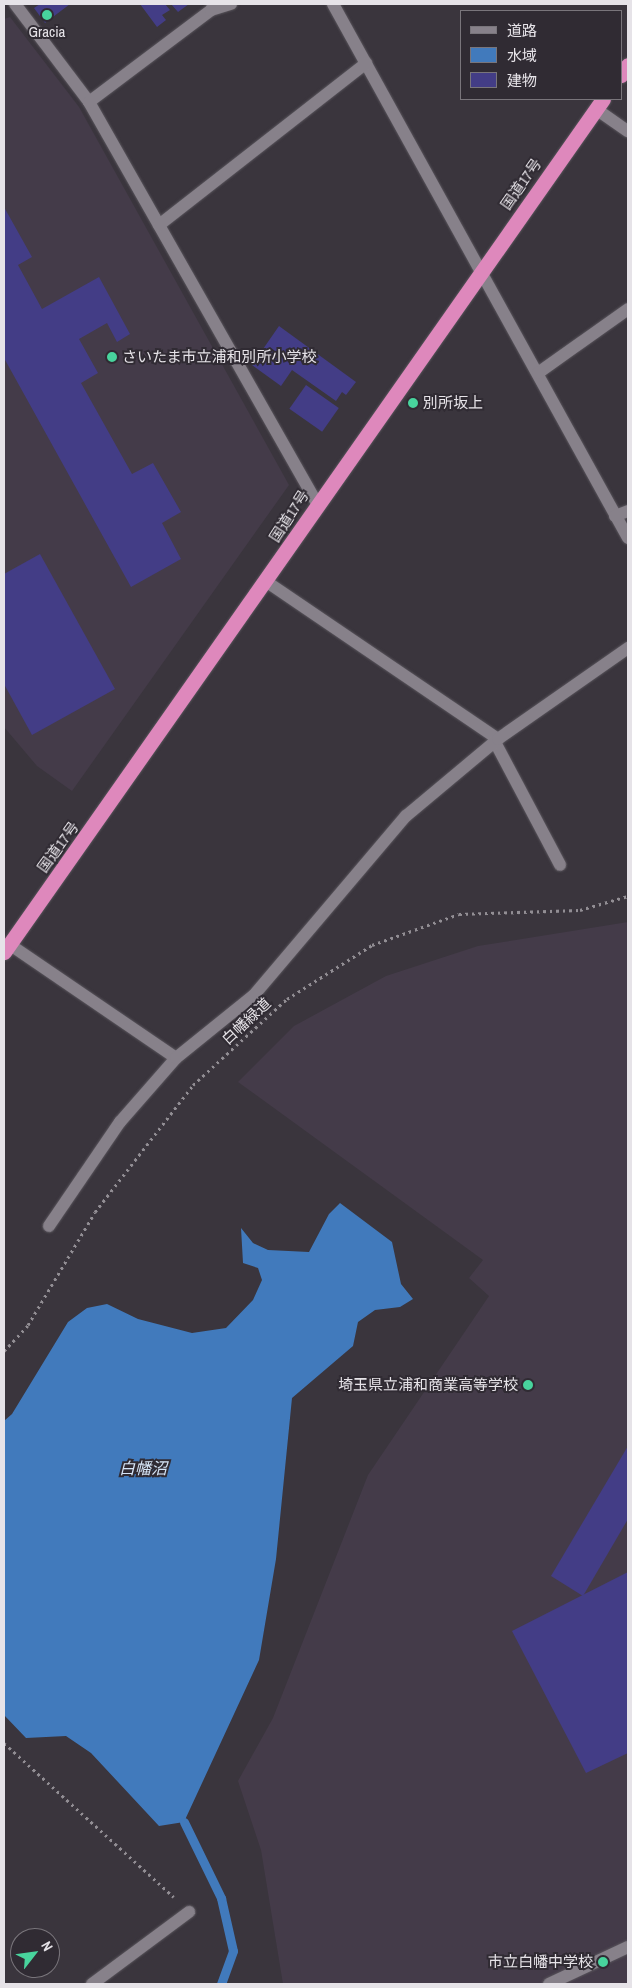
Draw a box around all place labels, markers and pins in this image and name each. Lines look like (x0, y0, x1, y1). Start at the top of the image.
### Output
marker: Gracia (41, 9, 53, 21)
place label: Gracia (29, 23, 65, 41)
place label: さいたま市立浦和別所小学校 (122, 348, 317, 366)
marker: さいたま市立浦和別所小学校 (106, 351, 118, 363)
place label: 別所坂上 (423, 394, 483, 412)
marker: 別所坂上 (407, 397, 419, 409)
place label: 埼玉県立浦和商業高等学校 (338, 1376, 518, 1394)
marker: 埼玉県立浦和商業高等学校 (522, 1379, 534, 1391)
place label: 市立白幡中学校 (488, 1953, 593, 1971)
marker: 市立白幡中学校 (597, 1956, 609, 1968)

